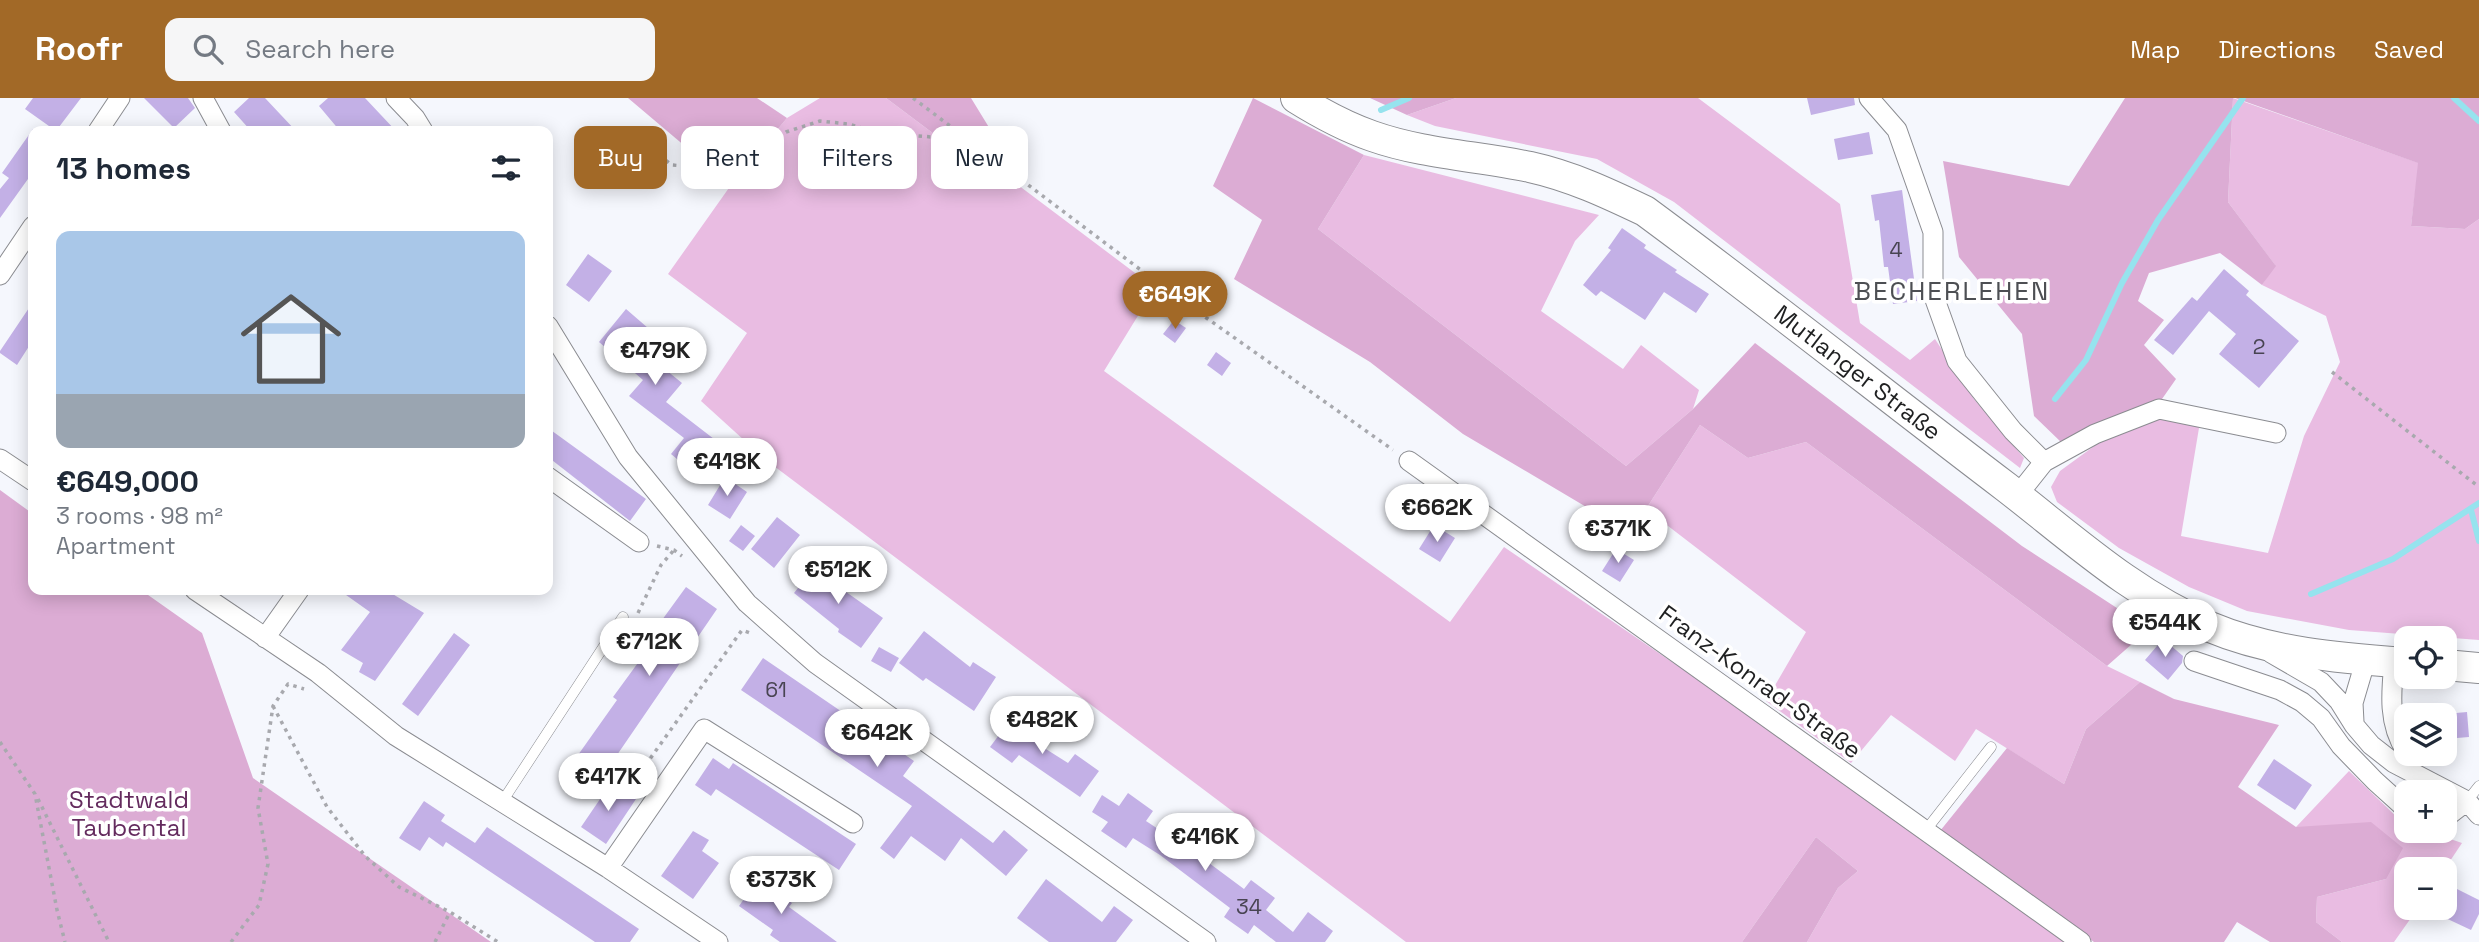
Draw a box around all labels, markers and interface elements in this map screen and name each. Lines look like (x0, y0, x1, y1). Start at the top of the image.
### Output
search box (165, 18, 655, 81)
text: Roofr (35, 28, 123, 70)
icon: search (189, 30, 227, 68)
text: Search here (245, 32, 395, 66)
text: Map (2130, 34, 2180, 65)
text: Directions (2218, 34, 2336, 65)
text: Saved (2374, 34, 2444, 65)
chip: Buy (574, 126, 667, 189)
chip: Rent (681, 126, 784, 189)
chip: Filters (798, 126, 917, 189)
chip: New (931, 126, 1028, 189)
text: 13 homes (56, 149, 191, 188)
icon: filters (487, 149, 525, 187)
house number: 4 (1889, 236, 1903, 263)
pin: €649K (1126, 272, 1224, 331)
district label: BECHERLEHEN (1854, 274, 2050, 308)
icon: home (228, 276, 354, 402)
text: €649K (1138, 279, 1212, 309)
street label: Mutlanger Straße (1768, 298, 1948, 447)
pin: €479K (606, 328, 704, 387)
house number: 2 (2253, 333, 2265, 360)
text: €479K (620, 335, 690, 365)
pin: €418K (678, 438, 776, 498)
text: €418K (693, 446, 761, 476)
text: €649,000 (56, 462, 199, 501)
pin: €662K (1388, 484, 1486, 544)
text: €662K (1401, 492, 1473, 522)
text: 3 rooms · 98 m² (56, 501, 223, 531)
pin: €371K (1569, 505, 1667, 565)
text: €371K (1585, 513, 1651, 543)
text: Apartment (56, 531, 176, 561)
pin: €512K (789, 546, 887, 606)
text: €512K (804, 554, 872, 584)
street label: Franz-Konrad-Straße (1653, 598, 1868, 765)
pin: €544K (2116, 600, 2214, 659)
text: €544K (2128, 607, 2202, 637)
pin: €712K (600, 618, 698, 678)
text: €712K (616, 626, 682, 656)
map controls (2394, 626, 2457, 920)
button: locate (2394, 626, 2457, 689)
house number: 61 (765, 676, 787, 703)
pin: €482K (993, 696, 1091, 756)
button: layers (2394, 703, 2457, 766)
text: €482K (1006, 704, 1078, 734)
pin: €642K (828, 710, 926, 769)
text: €642K (841, 717, 913, 747)
pin: €417K (559, 754, 657, 813)
text: €417K (575, 761, 641, 791)
button: + (2394, 780, 2457, 843)
park label: Stadtwald Taubental (69, 784, 189, 843)
pin: €416K (1156, 814, 1254, 873)
text: €416K (1171, 821, 1239, 851)
pin: €373K (732, 856, 830, 916)
button: − (2394, 857, 2457, 920)
text: €373K (746, 864, 816, 894)
house number: 34 (1236, 893, 1262, 920)

